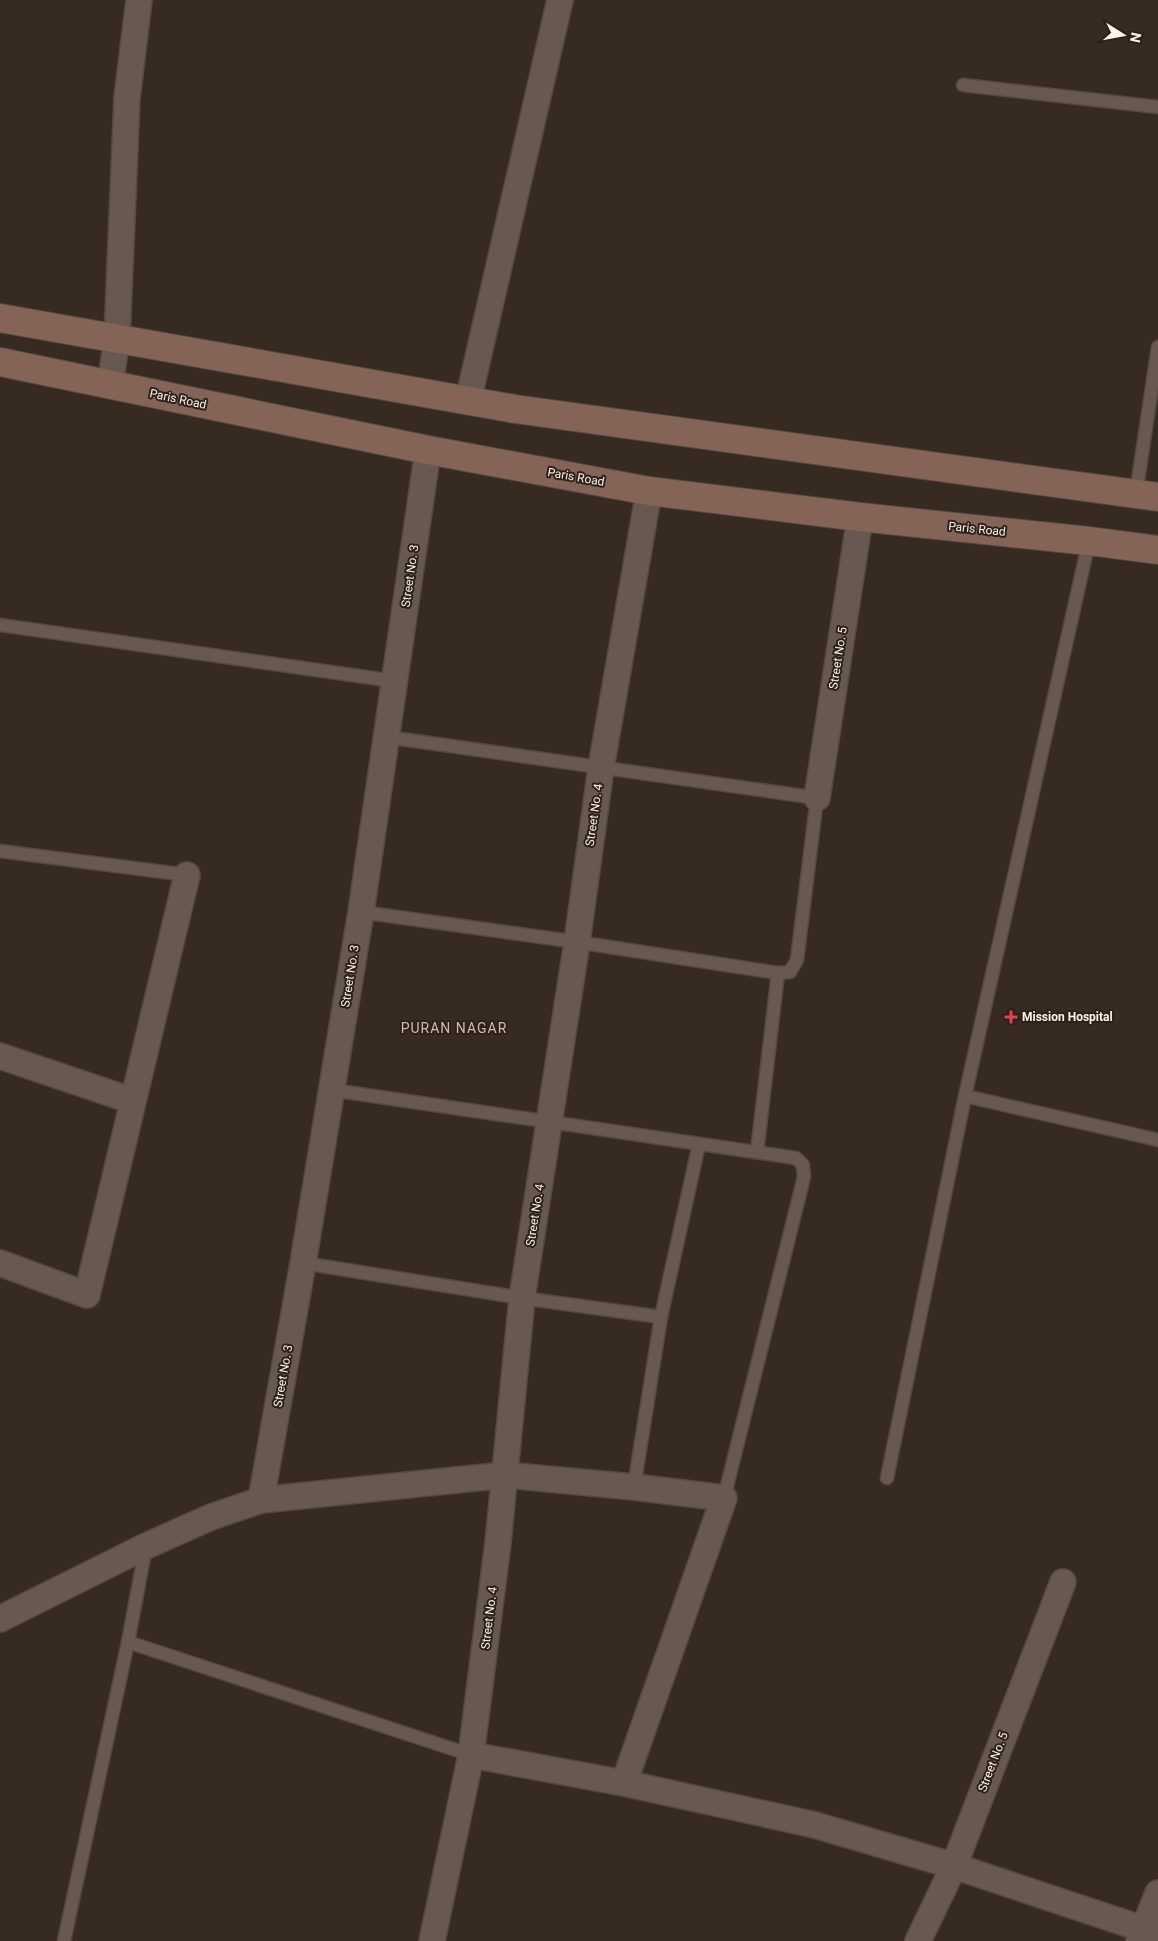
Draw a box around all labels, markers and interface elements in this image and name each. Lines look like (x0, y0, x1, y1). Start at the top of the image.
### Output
north arrow (1098, 10, 1148, 60)
text: N (1127, 31, 1145, 44)
street label: Paris Road (148, 386, 208, 412)
street label: Paris Road (546, 465, 606, 489)
street label: Paris Road (948, 519, 1006, 539)
street label: Street No. 3 (399, 544, 421, 608)
street label: Street No. 5 (826, 626, 850, 690)
street label: Street No. 4 (583, 783, 605, 847)
street label: Street No. 3 (338, 944, 362, 1008)
marker: Mission Hospital (1004, 1010, 1018, 1024)
place label: Mission Hospital (1022, 1010, 1113, 1024)
district label: PURAN NAGAR (401, 1020, 507, 1036)
street label: Street No. 4 (523, 1183, 547, 1247)
street label: Street No. 3 (271, 1344, 295, 1408)
street label: Street No. 4 (478, 1586, 500, 1650)
street label: Street No. 5 (975, 1730, 1011, 1794)

